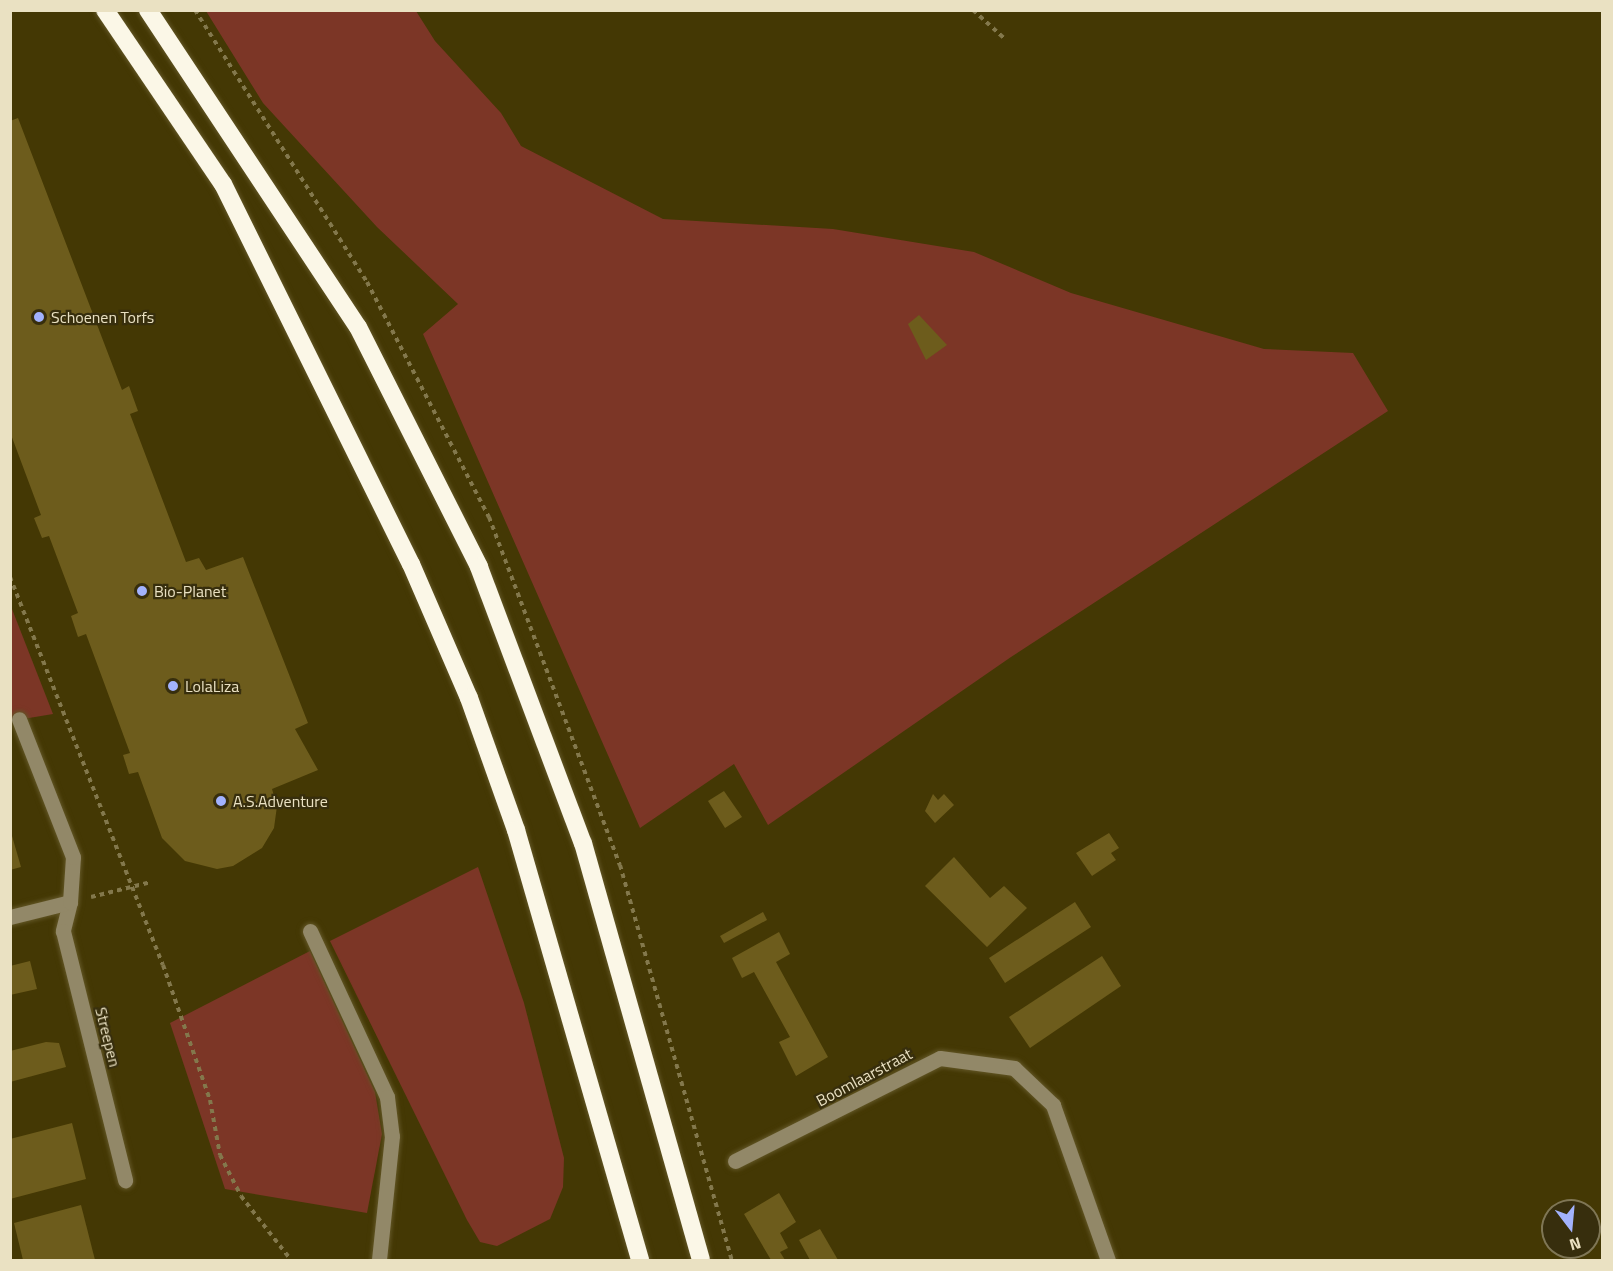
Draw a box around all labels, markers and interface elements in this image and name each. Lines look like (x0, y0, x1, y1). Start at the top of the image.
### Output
place label: Schoenen Torfs (51, 307, 154, 327)
marker: Schoenen Torfs (32, 310, 46, 324)
place label: Bio-Planet (154, 581, 226, 601)
marker: Bio-Planet (135, 584, 149, 598)
place label: LolaLiza (185, 676, 239, 696)
marker: LolaLiza (166, 679, 180, 693)
place label: A.S.Adventure (233, 791, 328, 811)
marker: A.S.Adventure (214, 794, 228, 808)
street label: Streepen (91, 1005, 125, 1069)
street label: Boomlaarstraat (813, 1044, 915, 1110)
north arrow (1541, 1199, 1601, 1259)
text: N (1567, 1231, 1584, 1257)

